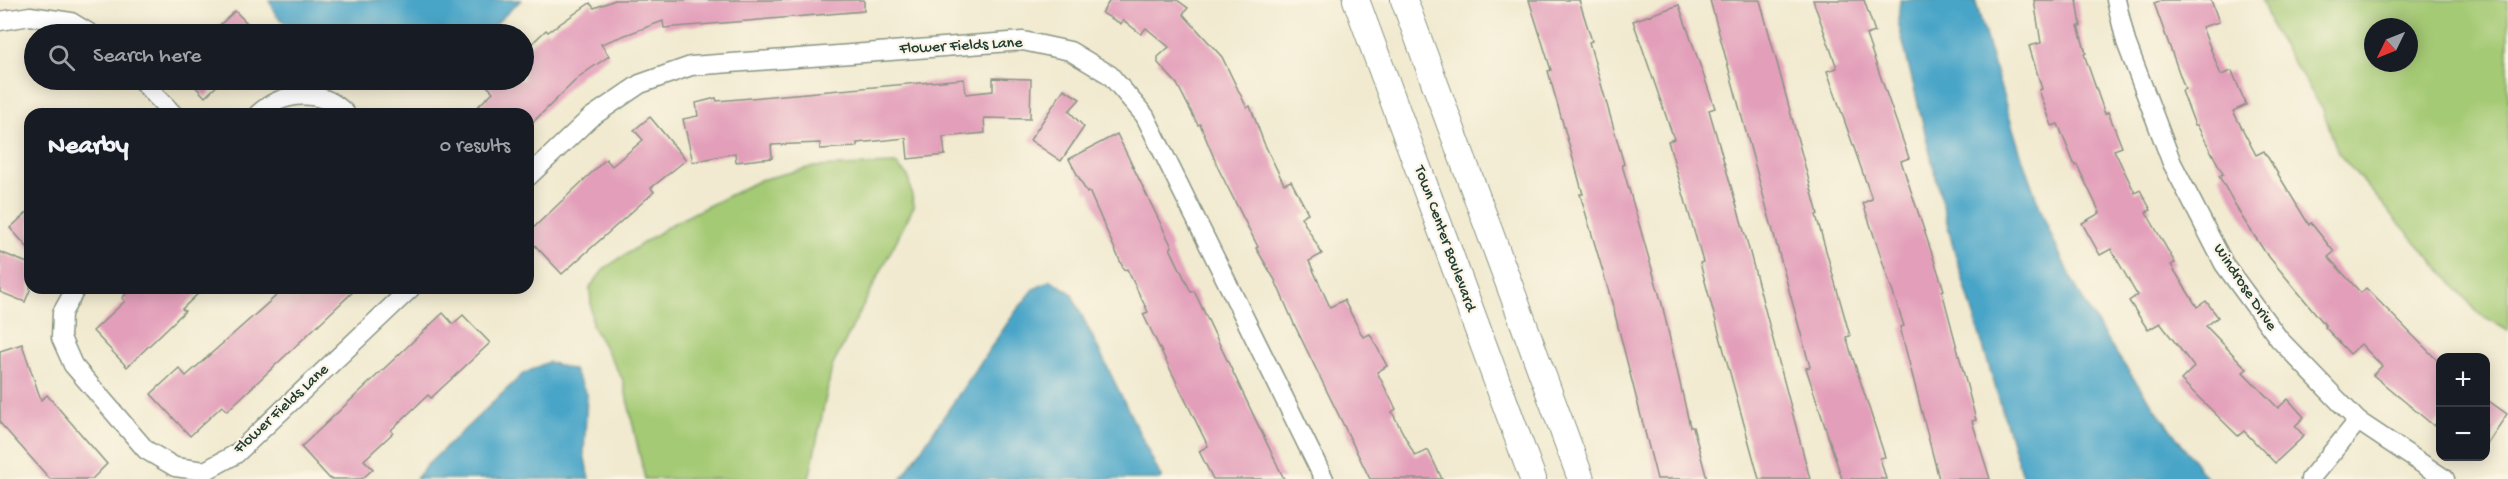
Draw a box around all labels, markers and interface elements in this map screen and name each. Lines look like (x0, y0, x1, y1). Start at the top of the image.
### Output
north arrow (2364, 18, 2418, 72)
search box (24, 24, 534, 90)
street label: Flower Fields Lane (898, 34, 1024, 60)
icon: search (45, 41, 78, 74)
text: Search here (93, 44, 201, 70)
text: Nearby (48, 132, 129, 163)
text: 0 results (440, 136, 510, 159)
street label: Town Center Boulevard (1408, 163, 1480, 316)
street label: Windrose Drive (2208, 241, 2280, 336)
map controls (2436, 353, 2490, 461)
button: + (2436, 353, 2490, 407)
street label: Flower Fields Lane (230, 361, 334, 460)
button: − (2436, 407, 2490, 461)

